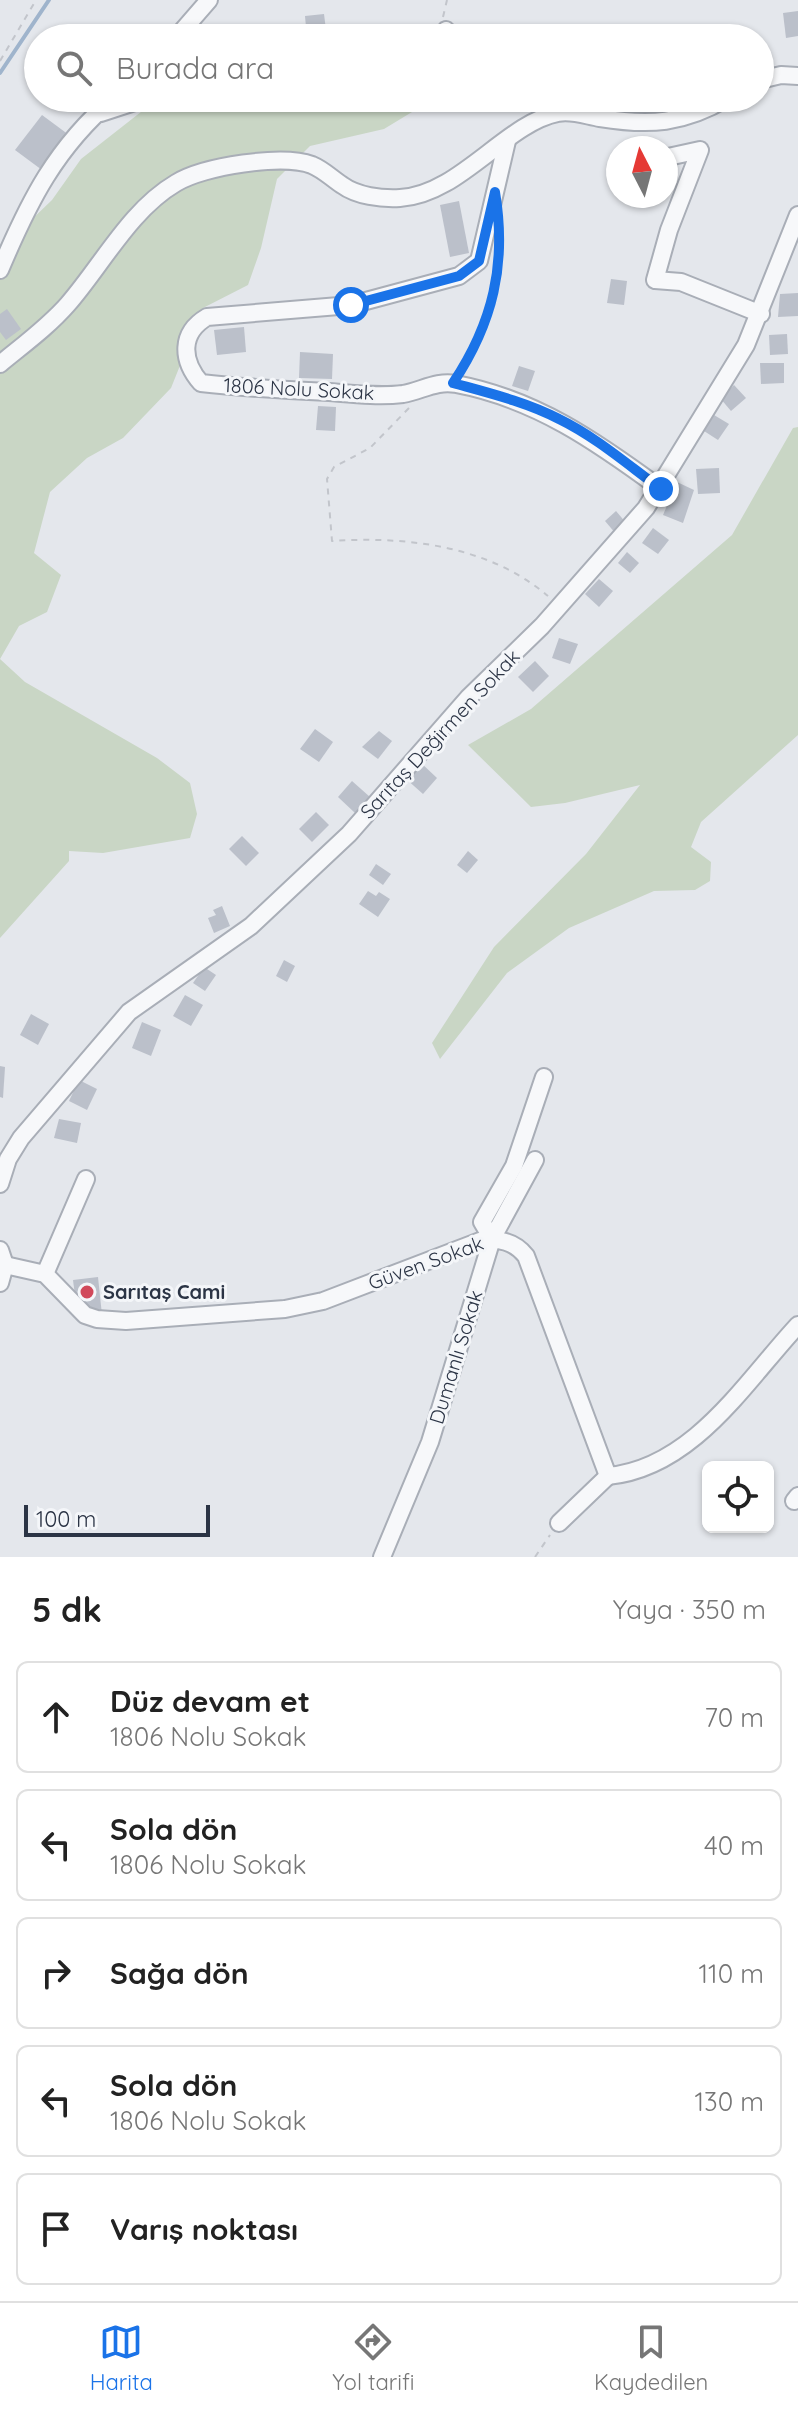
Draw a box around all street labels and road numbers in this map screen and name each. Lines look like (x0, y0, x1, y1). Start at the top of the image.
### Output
street label: 1806 Nolu Sokak (223, 372, 375, 405)
street label: Sarıtaş Değirmen Sokak (355, 644, 525, 824)
street label: Güven Sokak (365, 1230, 487, 1295)
street label: Dumanlı Sokak (423, 1287, 488, 1427)

